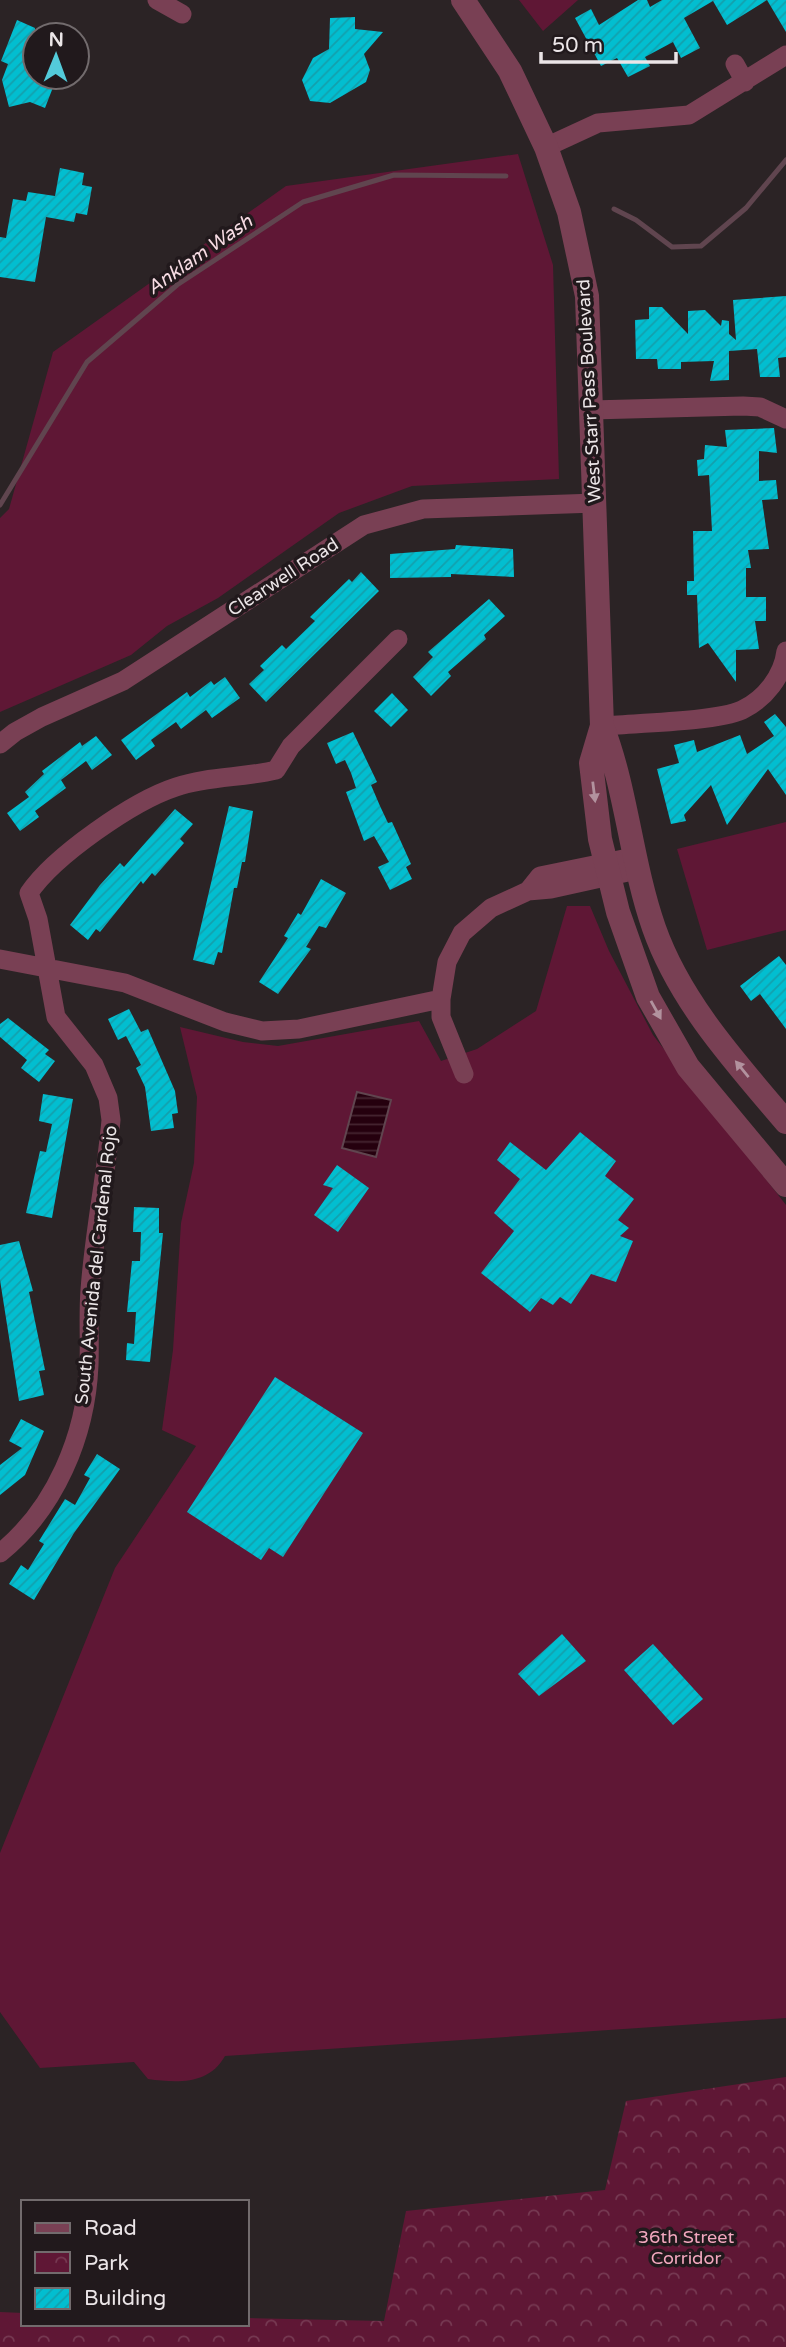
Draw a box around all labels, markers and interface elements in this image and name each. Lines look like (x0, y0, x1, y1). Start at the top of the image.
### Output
north arrow (21, 21, 91, 91)
scale bar (541, 21, 676, 65)
text: N (48, 29, 64, 51)
text: 50 m (552, 33, 603, 58)
water label: Anklam Wash (143, 210, 257, 299)
street label: West Starr Pass Boulevard (572, 279, 606, 503)
street label: Clearwell Road (224, 533, 342, 621)
one-way arrow (589, 782, 600, 804)
one-way arrow (650, 1000, 662, 1020)
one-way arrow (735, 1061, 750, 1078)
street label: South Avenida del Cardenal Rojo (70, 1124, 122, 1406)
legend (21, 2200, 248, 2326)
text: Road (84, 2216, 137, 2241)
park label: 36th Street Corridor (638, 2226, 734, 2269)
text: Park (84, 2251, 129, 2276)
text: Building (84, 2286, 166, 2311)

